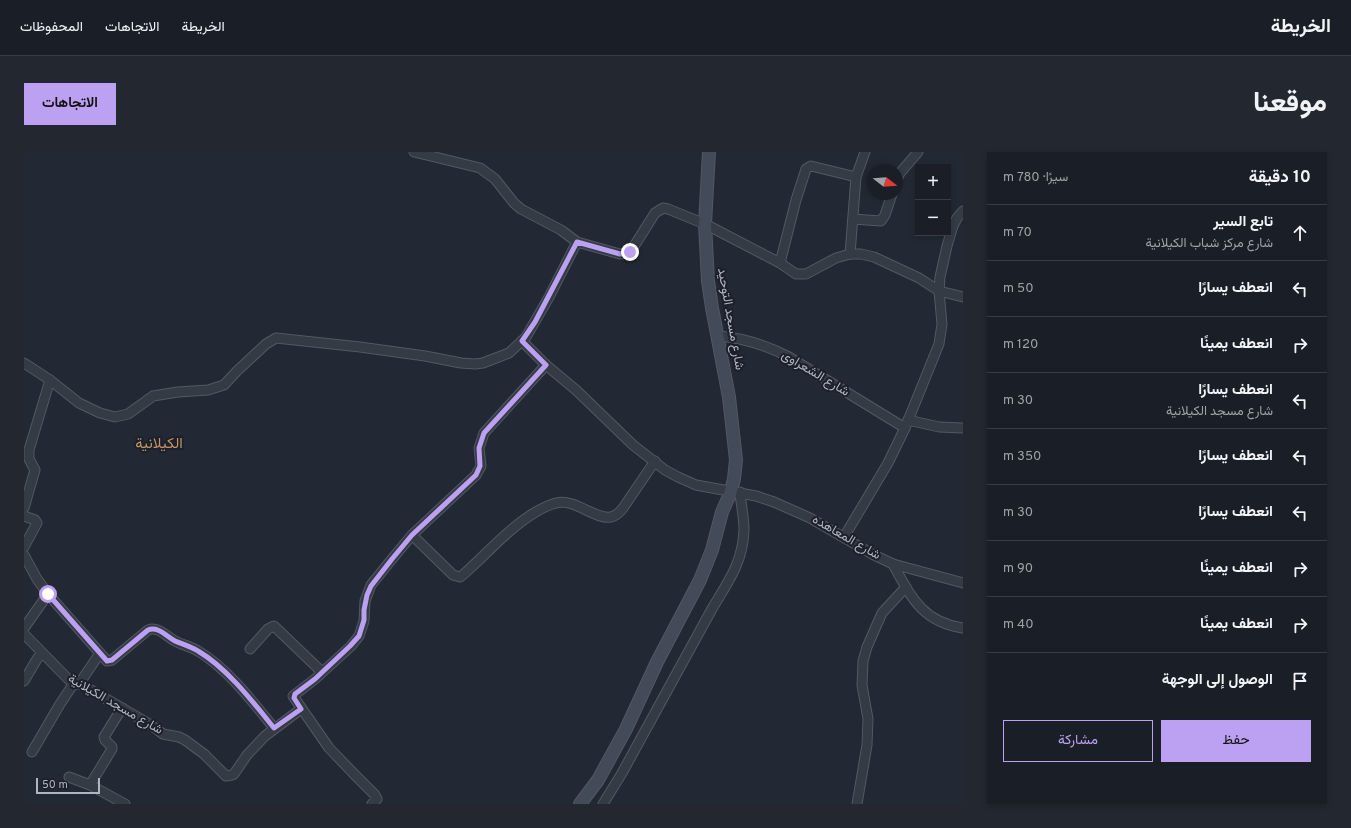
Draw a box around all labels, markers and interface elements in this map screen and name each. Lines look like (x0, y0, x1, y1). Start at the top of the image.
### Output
text: الخريطة (1271, 15, 1331, 39)
text: المحفوظات (20, 19, 83, 36)
text: الاتجاهات (105, 19, 159, 36)
text: الخريطة (181, 19, 225, 36)
button: الاتجاهات (24, 83, 116, 125)
text: موقعنا (1253, 86, 1327, 122)
north arrow (867, 164, 903, 200)
map controls (915, 164, 951, 236)
button: + (915, 164, 951, 200)
text: 10 دقيقة (1249, 167, 1311, 189)
text: سيرًا · 780 m (1003, 170, 1068, 186)
button: − (915, 200, 951, 236)
text: تابع السير (1213, 213, 1273, 232)
icon: ahead (1289, 222, 1311, 244)
text: 70 m (1003, 225, 1032, 241)
text: شارع مركز شباب الكيلانية (1146, 236, 1273, 252)
route end (621, 243, 639, 261)
street label: شارع مسجد التوحيد (713, 267, 747, 371)
icon: left (1289, 278, 1311, 300)
text: انعطف يسارًا (1198, 279, 1273, 298)
text: 50 m (1003, 281, 1033, 297)
icon: right (1289, 334, 1311, 356)
text: انعطف يمينًا (1200, 335, 1273, 354)
text: 120 m (1003, 337, 1038, 353)
street label: شارع الشعراوى (778, 347, 852, 401)
text: انعطف يسارًا (1198, 381, 1273, 400)
icon: left (1289, 390, 1311, 412)
text: 30 m (1003, 393, 1033, 409)
text: شارع مسجد الكيلانية (1166, 404, 1273, 420)
district label: الكيلانية (135, 435, 183, 454)
icon: left (1289, 446, 1311, 468)
text: انعطف يسارًا (1198, 447, 1273, 466)
text: 350 m (1003, 449, 1041, 465)
icon: left (1289, 502, 1311, 524)
text: انعطف يسارًا (1198, 503, 1273, 522)
text: 30 m (1003, 505, 1033, 521)
street label: شارع المعاهده (809, 512, 883, 564)
icon: right (1289, 558, 1311, 580)
text: انعطف يمينًا (1200, 559, 1273, 578)
text: 90 m (1003, 561, 1033, 577)
route start (39, 585, 57, 603)
icon: right (1289, 614, 1311, 636)
text: انعطف يمينًا (1200, 615, 1273, 634)
text: 40 m (1003, 617, 1034, 633)
icon: arrive (1289, 670, 1311, 692)
street label: شارع مسجد الكيلانية (65, 671, 165, 739)
text: الوصول إلى الوجهة (1162, 671, 1273, 690)
button: مشاركة (1003, 720, 1153, 762)
button: حفظ (1161, 720, 1311, 762)
scale bar (36, 776, 100, 795)
text: 50 m (42, 778, 68, 792)

